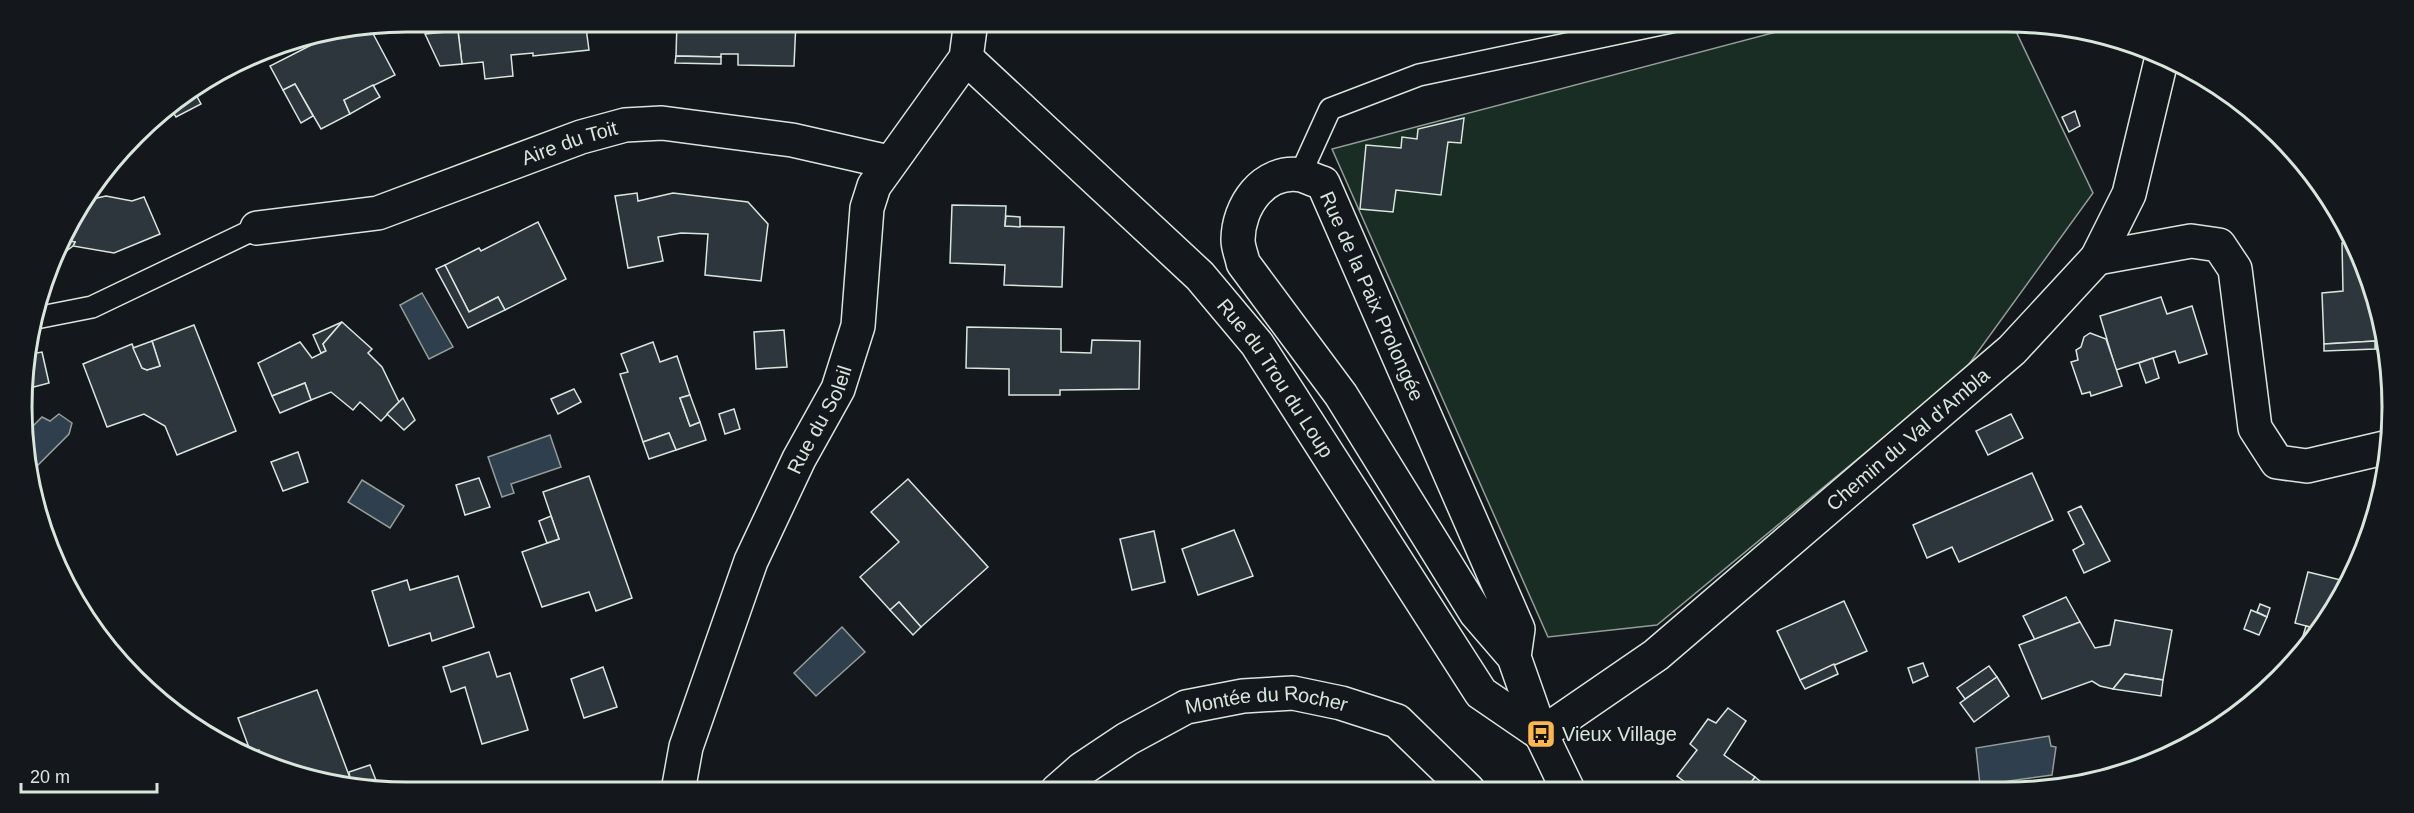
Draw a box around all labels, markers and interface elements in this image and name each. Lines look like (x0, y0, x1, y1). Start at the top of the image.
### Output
street label: Aire du Toit (519, 116, 620, 169)
street label: Rue de la Paix Prolongée (1316, 188, 1428, 404)
street label: Rue du Trou du Loup (1213, 294, 1338, 461)
street label: Rue du Soleil (783, 363, 856, 477)
street label: Chemin du Val d'Ambla (1822, 363, 1994, 515)
street label: Montée du Rocher (1183, 682, 1351, 718)
bus stop icon: Vieux Village (1525, 718, 1557, 750)
place label: Vieux Village (1562, 723, 1677, 745)
scale bar (21, 756, 158, 794)
text: 20 m (30, 767, 70, 787)

